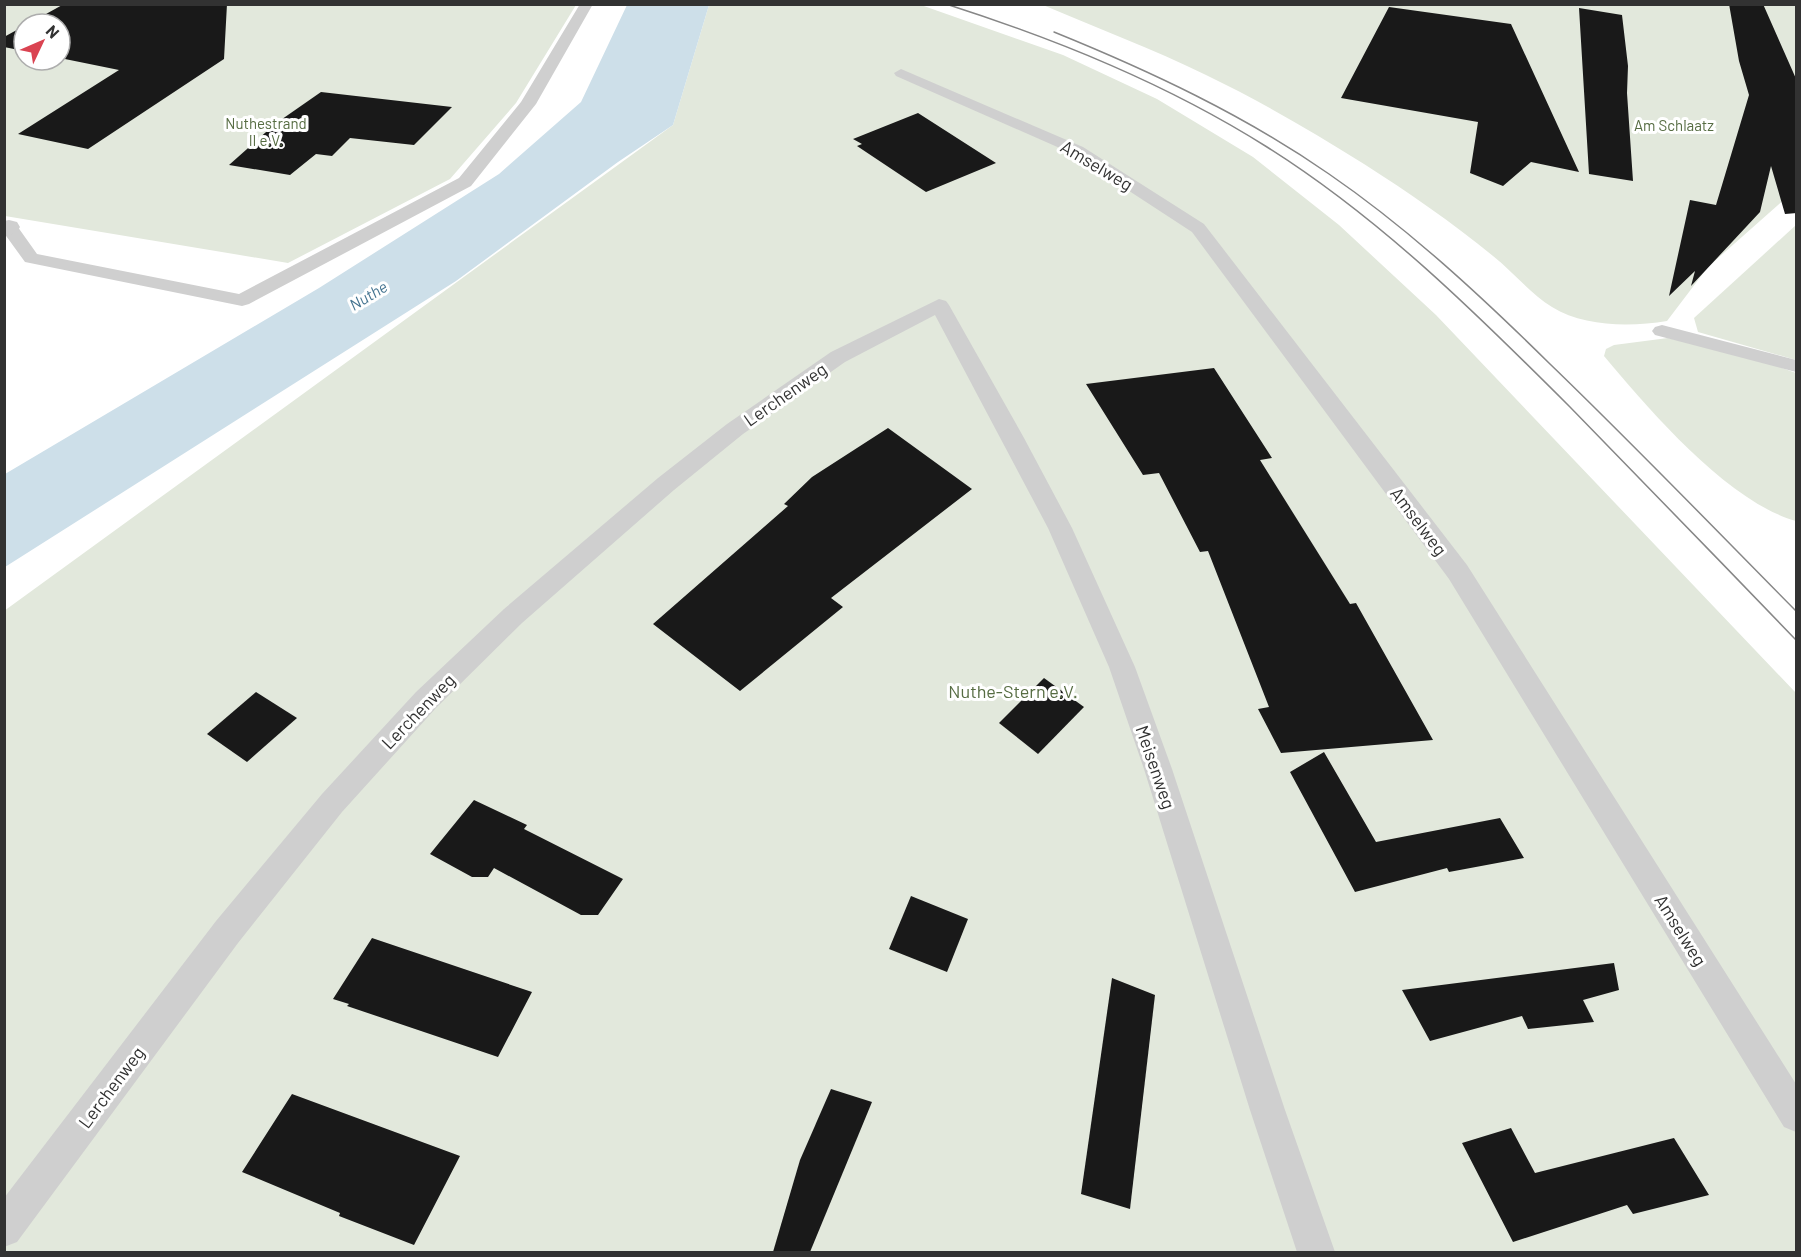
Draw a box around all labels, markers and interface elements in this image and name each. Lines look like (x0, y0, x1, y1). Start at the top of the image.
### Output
north arrow (12, 12, 72, 72)
text: N (43, 21, 64, 42)
park label: Nuthestrand II e.V. (225, 114, 307, 149)
park label: Am Schlaatz (1634, 116, 1714, 134)
street label: Amselweg (1057, 135, 1137, 195)
water label: Nuthe (346, 276, 390, 314)
street label: Lerchenweg (739, 357, 831, 431)
street label: Amselweg (1386, 482, 1452, 560)
street label: Lerchenweg (377, 669, 459, 753)
park label: Nuthe-Stern e.V. (948, 680, 1078, 702)
street label: Meisenweg (1131, 722, 1181, 812)
street label: Amselweg (1650, 890, 1712, 970)
street label: Lerchenweg (73, 1042, 149, 1132)

